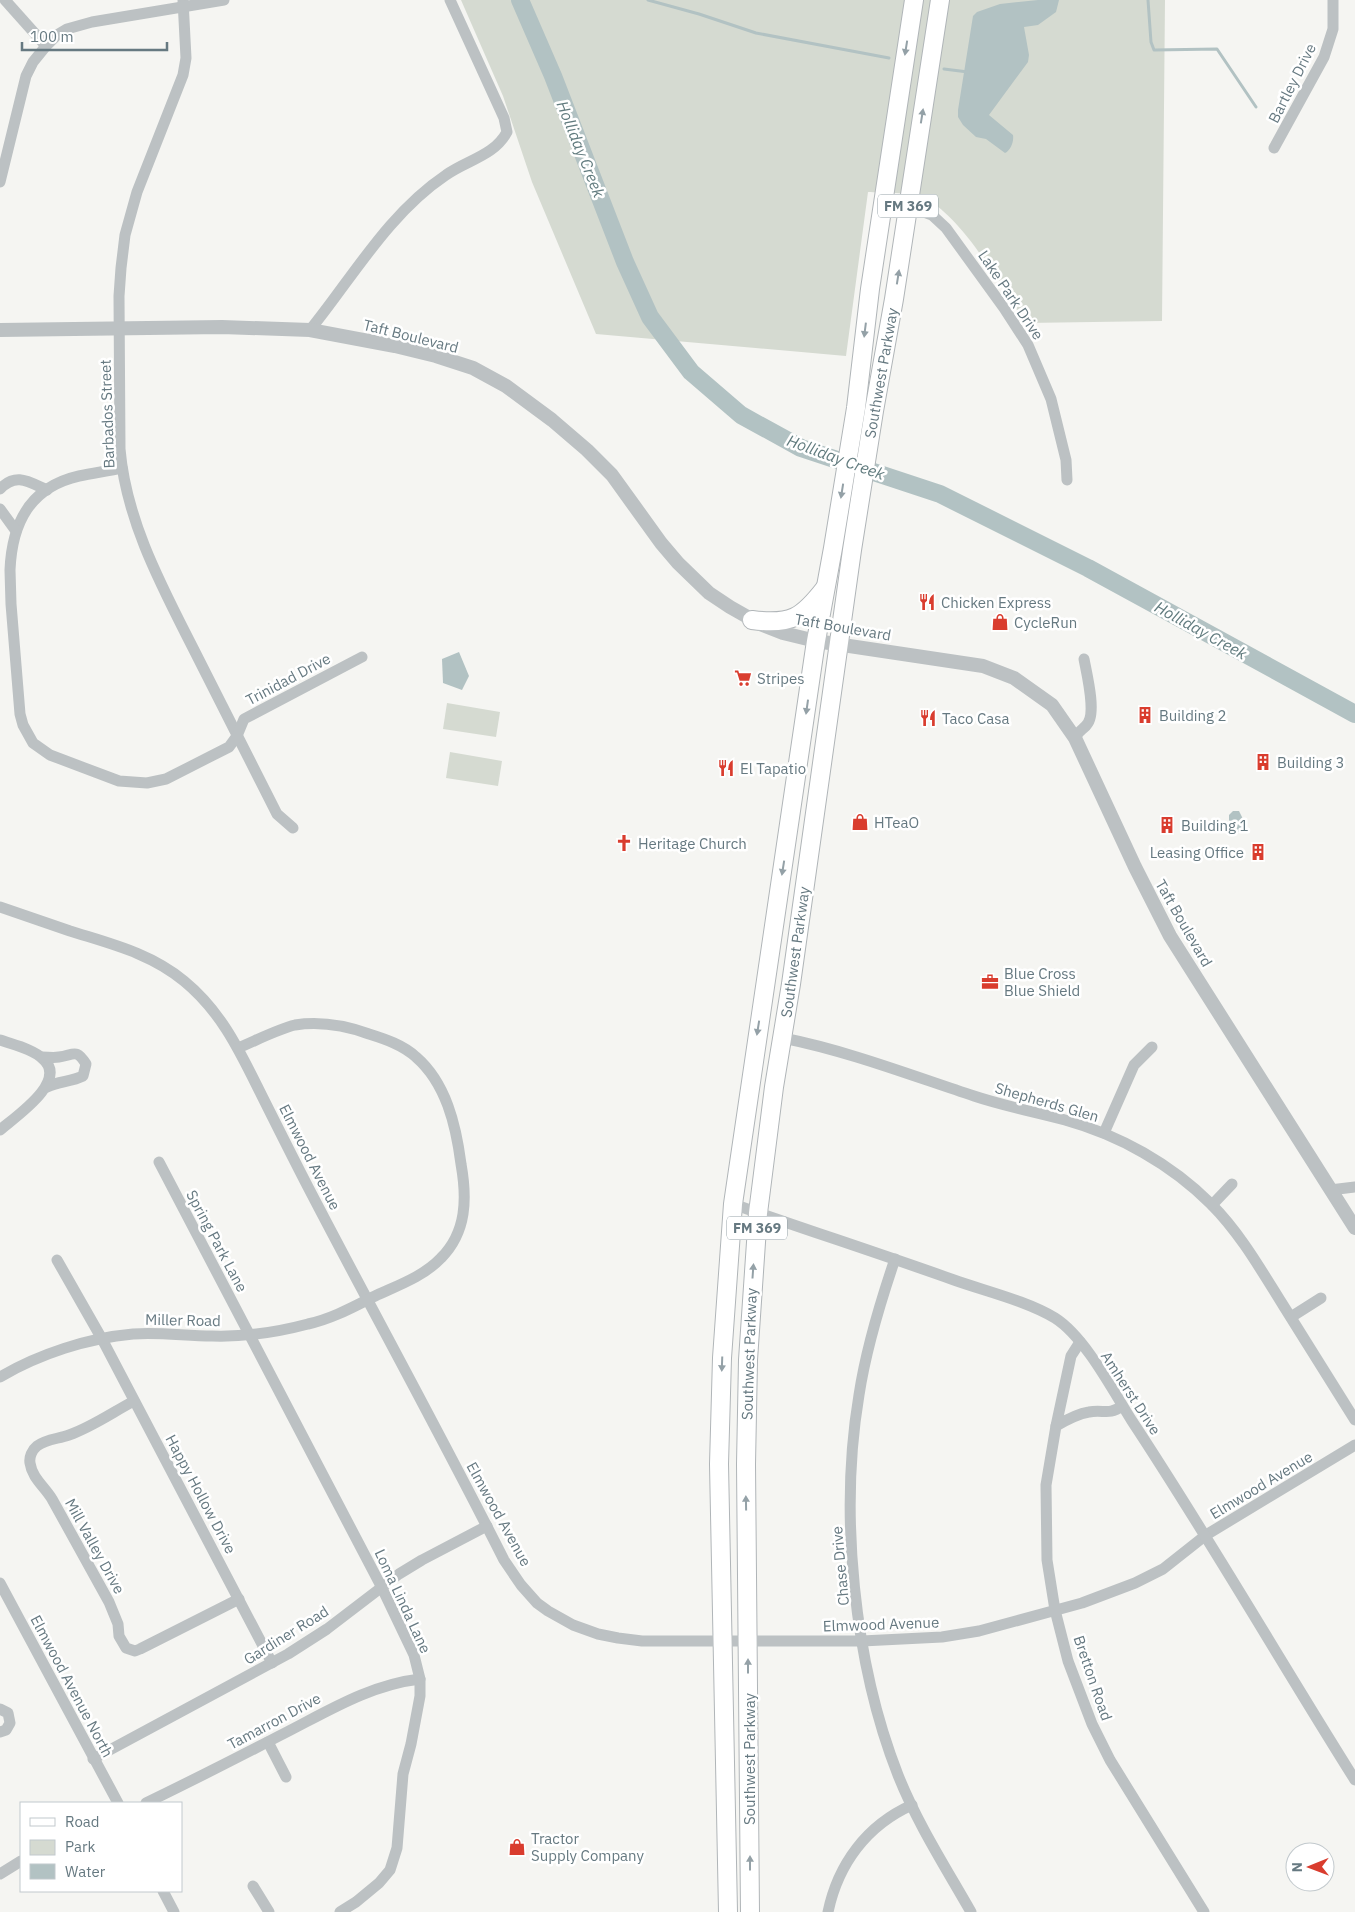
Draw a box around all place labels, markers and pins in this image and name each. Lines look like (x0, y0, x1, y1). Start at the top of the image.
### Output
restaurant icon: Chicken Express (917, 592, 937, 612)
place label: Chicken Express (941, 593, 1051, 612)
shop icon: CycleRun (990, 612, 1010, 632)
place label: CycleRun (1014, 613, 1077, 632)
supermarket icon: Stripes (733, 668, 753, 688)
place label: Stripes (757, 669, 804, 688)
building icon: Building 2 (1135, 705, 1155, 725)
place label: Building 2 (1159, 706, 1227, 725)
restaurant icon: Taco Casa (918, 708, 938, 728)
place label: Taco Casa (942, 709, 1010, 728)
building icon: Building 3 (1253, 752, 1273, 772)
place label: Building 3 (1277, 753, 1345, 772)
restaurant icon: El Tapatio (716, 758, 736, 778)
place label: El Tapatio (740, 759, 806, 778)
shop icon: HTeaO (850, 812, 870, 832)
place label: HTeaO (874, 813, 919, 832)
building icon: Building 1 (1157, 815, 1177, 835)
place label: Building 1 (1181, 816, 1249, 835)
church icon: Heritage Church (614, 833, 634, 853)
place label: Heritage Church (638, 834, 747, 853)
building icon: Leasing Office (1248, 842, 1268, 862)
place label: Leasing Office (1150, 843, 1244, 862)
place label: Blue Cross Blue Shield (1004, 964, 1080, 1000)
office icon: Blue Cross Blue Shield (980, 972, 1000, 992)
place label: Tractor Supply Company (531, 1829, 645, 1865)
shop icon: Tractor Supply Company (507, 1837, 527, 1857)

